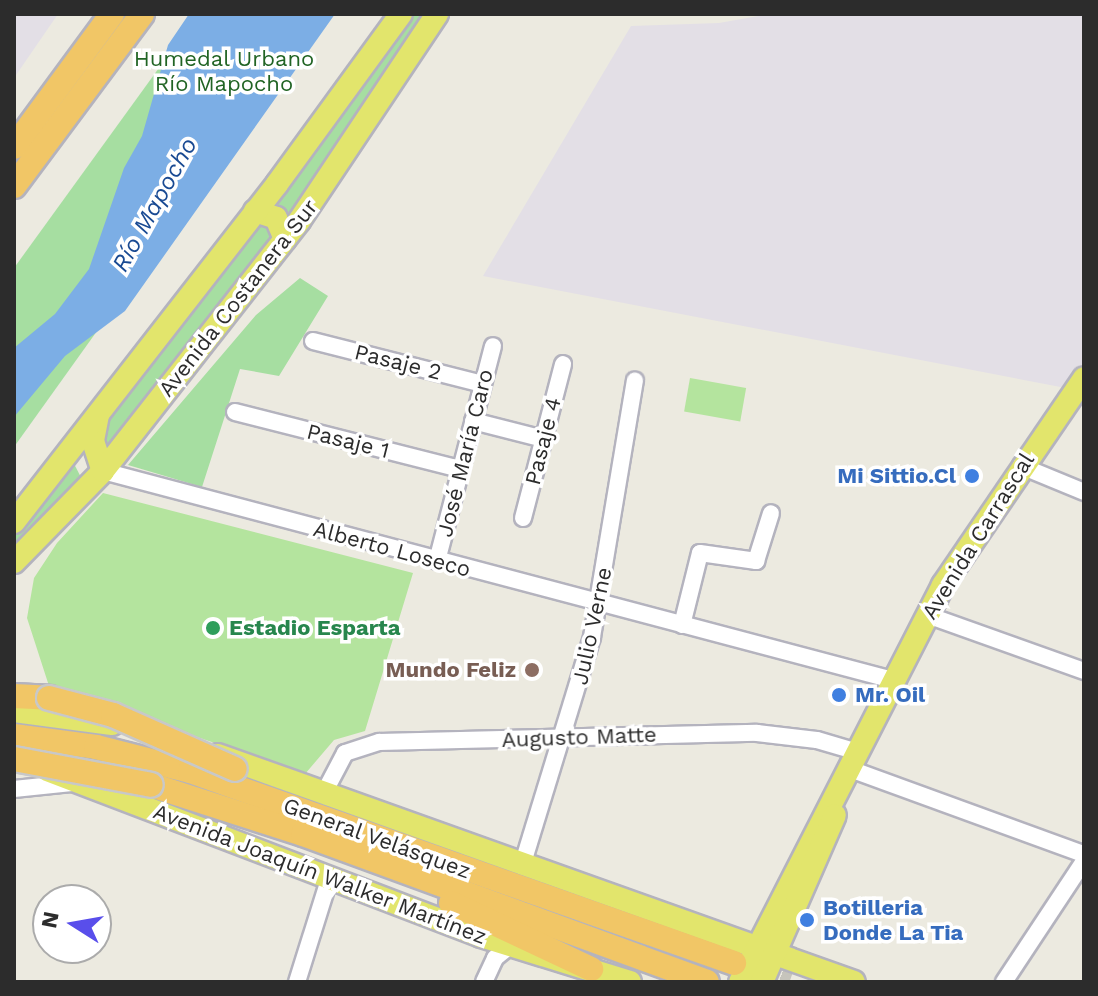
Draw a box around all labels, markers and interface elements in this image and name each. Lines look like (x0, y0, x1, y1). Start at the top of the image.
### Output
park label: Humedal Urbano Río Mapocho (133, 45, 315, 96)
water label: Río Mapocho (106, 133, 204, 277)
street label: Avenida Costanera Sur (152, 194, 324, 402)
street label: Pasaje 2 (352, 338, 444, 386)
street label: José María Caro (431, 366, 499, 540)
street label: Pasaje 4 (519, 394, 567, 488)
street label: Pasaje 1 (304, 418, 392, 464)
street label: Avenida Carrascal (916, 448, 1040, 624)
place label: Mi Sittio.Cl (837, 463, 956, 489)
marker: Mi Sittio.Cl (963, 467, 981, 485)
street label: Alberto Loseco (310, 515, 474, 583)
street label: Julio Verne (567, 564, 617, 688)
place label: Estadio Esparta (229, 615, 400, 641)
marker: Estadio Esparta (204, 619, 222, 637)
place label: Mundo Feliz (385, 657, 516, 683)
marker: Mundo Feliz (523, 661, 541, 679)
place label: Mr. Oil (855, 682, 925, 708)
marker: Mr. Oil (830, 686, 848, 704)
street label: Augusto Matte (501, 721, 657, 753)
street label: General Velásquez (279, 792, 475, 884)
street label: Avenida Joaquín Walker Martínez (149, 798, 491, 950)
north arrow (32, 884, 112, 964)
place label: Botilleria Donde La Tia (823, 894, 964, 946)
text: N (36, 909, 64, 930)
marker: Botilleria Donde La Tia (798, 911, 816, 929)

